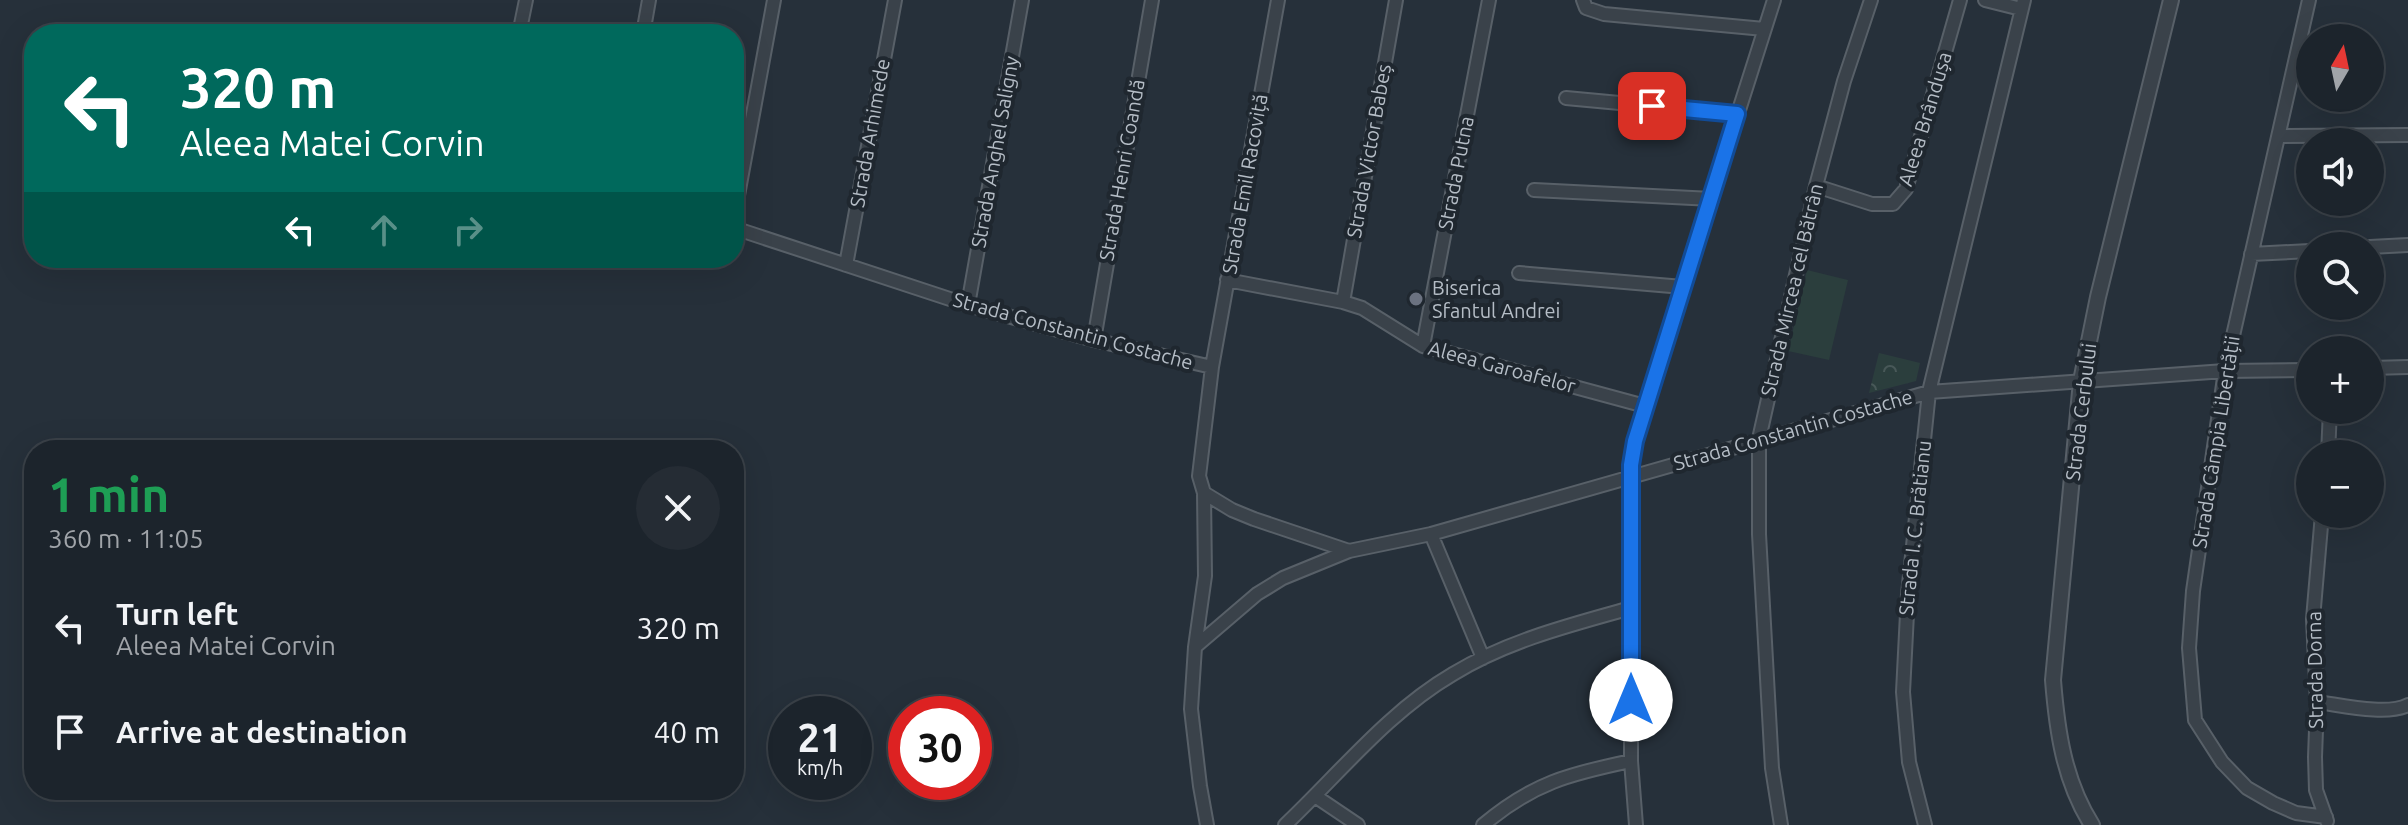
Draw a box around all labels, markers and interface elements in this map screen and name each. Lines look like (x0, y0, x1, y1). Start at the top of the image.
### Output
north arrow (2296, 24, 2384, 112)
map controls (2296, 24, 2384, 528)
street label: Aleea Brândușa (1893, 49, 1956, 189)
street label: Strada Anghel Saligny (966, 54, 1023, 250)
icon: left (48, 56, 152, 160)
text: 320 m (180, 56, 336, 119)
street label: Strada Arhimede (845, 57, 894, 209)
street label: Strada Victor Babeș (1342, 62, 1395, 240)
pin (1618, 72, 1686, 140)
street label: Strada Henri Coandă (1094, 77, 1149, 262)
icon: arrive (1630, 84, 1674, 128)
street label: Strada Emil Racoviță (1217, 92, 1272, 276)
street label: Strada Putna (1433, 114, 1478, 232)
text: Aleea Matei Corvin (180, 122, 484, 163)
button: sound (2296, 128, 2384, 216)
street label: Strada Mircea cel Bătrân (1756, 181, 1827, 399)
icon: left (278, 208, 322, 252)
icon: ahead (362, 208, 406, 252)
icon: right (446, 208, 490, 252)
button: search (2296, 232, 2384, 320)
place label: Biserica Sfantul Andrei (1432, 276, 1560, 322)
street label: Strada Constantin Costache (951, 287, 1196, 374)
marker: Biserica Sfantul Andrei (1407, 290, 1425, 308)
street label: Strada Câmpia Libertății (2187, 334, 2244, 550)
street label: Aleea Garoafelor (1426, 336, 1579, 397)
button: + (2296, 336, 2384, 424)
street label: Strada Cerbului (2061, 342, 2100, 482)
street label: Strada Constantin Costache (1671, 384, 1915, 475)
street label: Strada I. C. Brătianu (1894, 439, 1935, 617)
button: − (2296, 440, 2384, 528)
button: close (636, 466, 720, 550)
text: 1 min (48, 467, 169, 521)
text: 360 m · 11:05 (48, 524, 204, 553)
text: Turn left (116, 597, 238, 631)
icon: left (48, 606, 92, 650)
text: 320 m (636, 611, 720, 645)
street label: Strada Dorna (2302, 611, 2327, 729)
text: Aleea Matei Corvin (116, 631, 336, 660)
position arrow (1589, 658, 1673, 742)
speed limit sign: 30 (888, 696, 992, 800)
icon: arrive (48, 710, 92, 754)
text: Arrive at destination (116, 715, 408, 749)
text: 40 m (653, 715, 720, 749)
text: 21 (797, 715, 843, 760)
text: km/h (797, 756, 843, 779)

